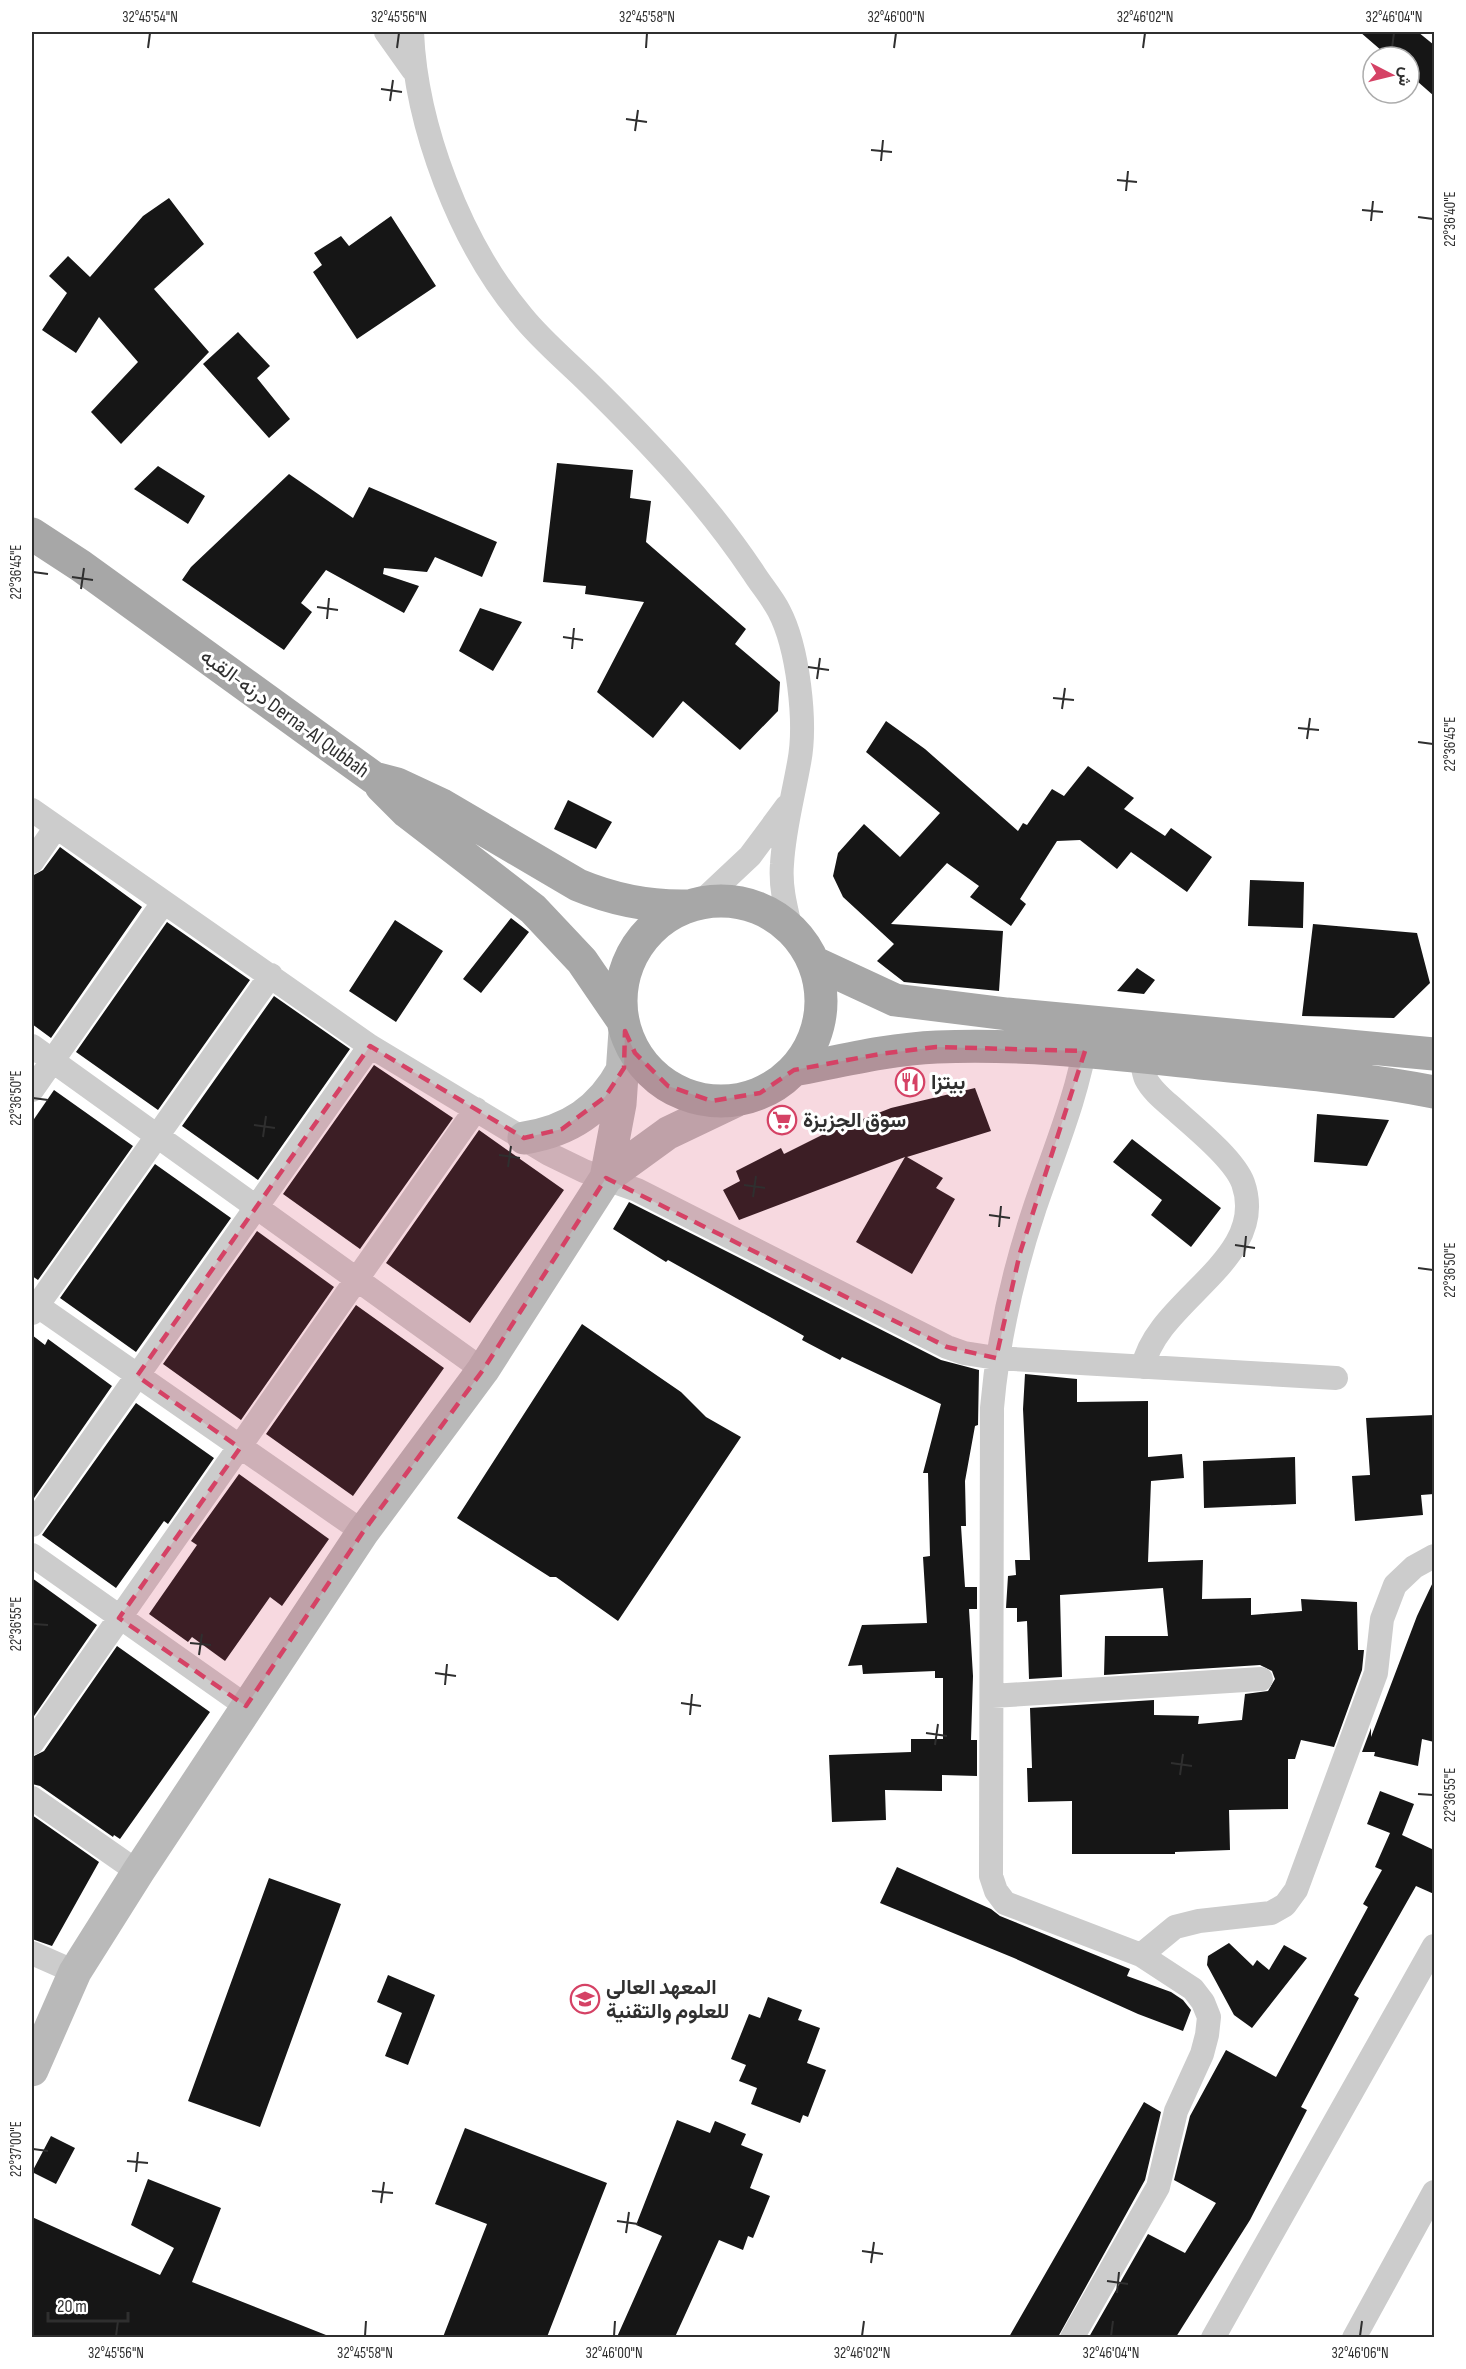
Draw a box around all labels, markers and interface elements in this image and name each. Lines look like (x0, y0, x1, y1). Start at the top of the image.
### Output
text: 32°45'54"N (122, 8, 178, 27)
text: 32°45'56"N (371, 8, 427, 27)
text: 32°45'58"N (619, 8, 675, 27)
text: 32°46'00"N (867, 8, 925, 27)
text: 32°46'02"N (1117, 8, 1173, 27)
text: 32°46'04"N (1366, 8, 1422, 27)
north arrow (1361, 45, 1421, 105)
text: ش (1394, 66, 1415, 87)
text: 22°36'40"E (1441, 191, 1460, 247)
text: 22°36'45"E (7, 545, 26, 599)
street label: درنه-القبه Derna-Al Qubbah (195, 644, 374, 783)
text: 22°36'45"E (1441, 717, 1460, 771)
restaurant icon: بيتزا (894, 1066, 926, 1098)
text: 22°36'50"E (7, 1070, 26, 1126)
place label: بيتزا (931, 1070, 965, 1095)
supermarket icon: سوق الجزيزة (766, 1104, 798, 1136)
place label: سوق الجزيزة (803, 1108, 906, 1133)
text: 22°36'50"E (1441, 1242, 1460, 1298)
text: 22°36'55"E (7, 1597, 26, 1651)
text: 22°36'55"E (1441, 1768, 1460, 1822)
place label: المعهد العالي للعلوم والتقنية (606, 1975, 729, 2025)
school or university icon: المعهد العالي للعلوم والتقنية (569, 1983, 601, 2015)
text: 22°37'00"E (7, 2121, 26, 2177)
scale bar (48, 2285, 128, 2323)
text: 20 m (57, 2296, 87, 2317)
text: 32°45'56"N (88, 2344, 144, 2363)
text: 32°45'58"N (337, 2344, 393, 2363)
text: 32°46'00"N (585, 2344, 643, 2363)
text: 32°46'02"N (834, 2344, 890, 2363)
text: 32°46'04"N (1083, 2344, 1139, 2363)
text: 32°46'06"N (1331, 2344, 1389, 2363)

